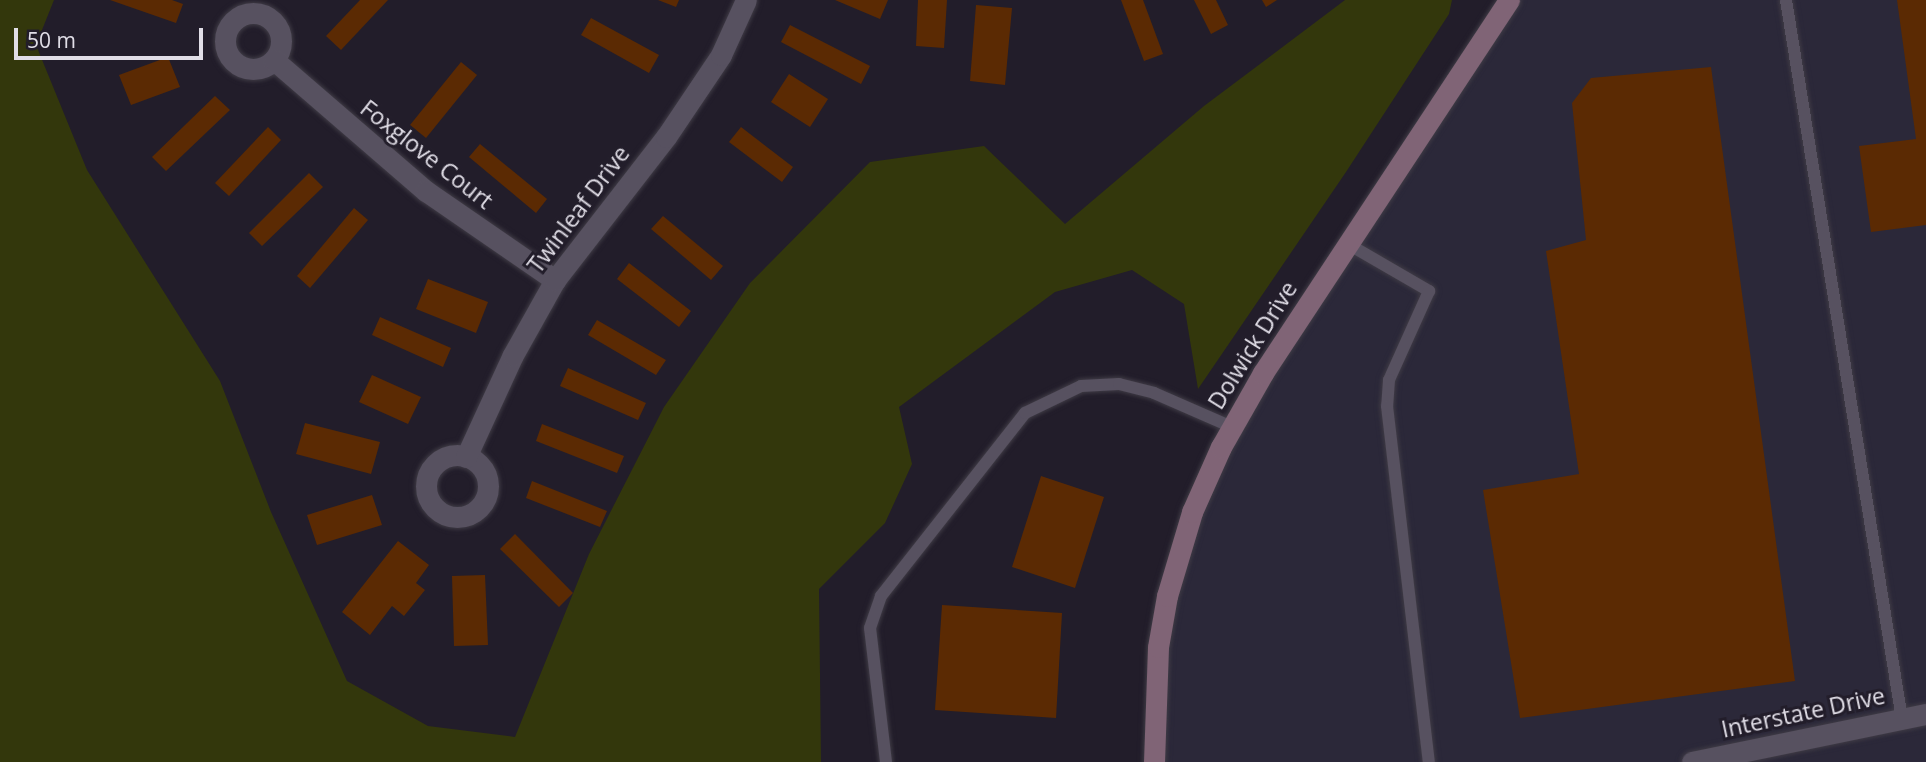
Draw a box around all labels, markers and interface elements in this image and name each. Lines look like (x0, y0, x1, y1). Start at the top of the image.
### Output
scale bar (18, 14, 206, 58)
text: 50 m (27, 26, 76, 54)
street label: Foxglove Court (355, 94, 499, 214)
street label: Twinleaf Drive (521, 140, 635, 278)
street label: Dolwick Drive (1202, 276, 1302, 414)
street label: Interstate Drive (1719, 681, 1887, 743)

